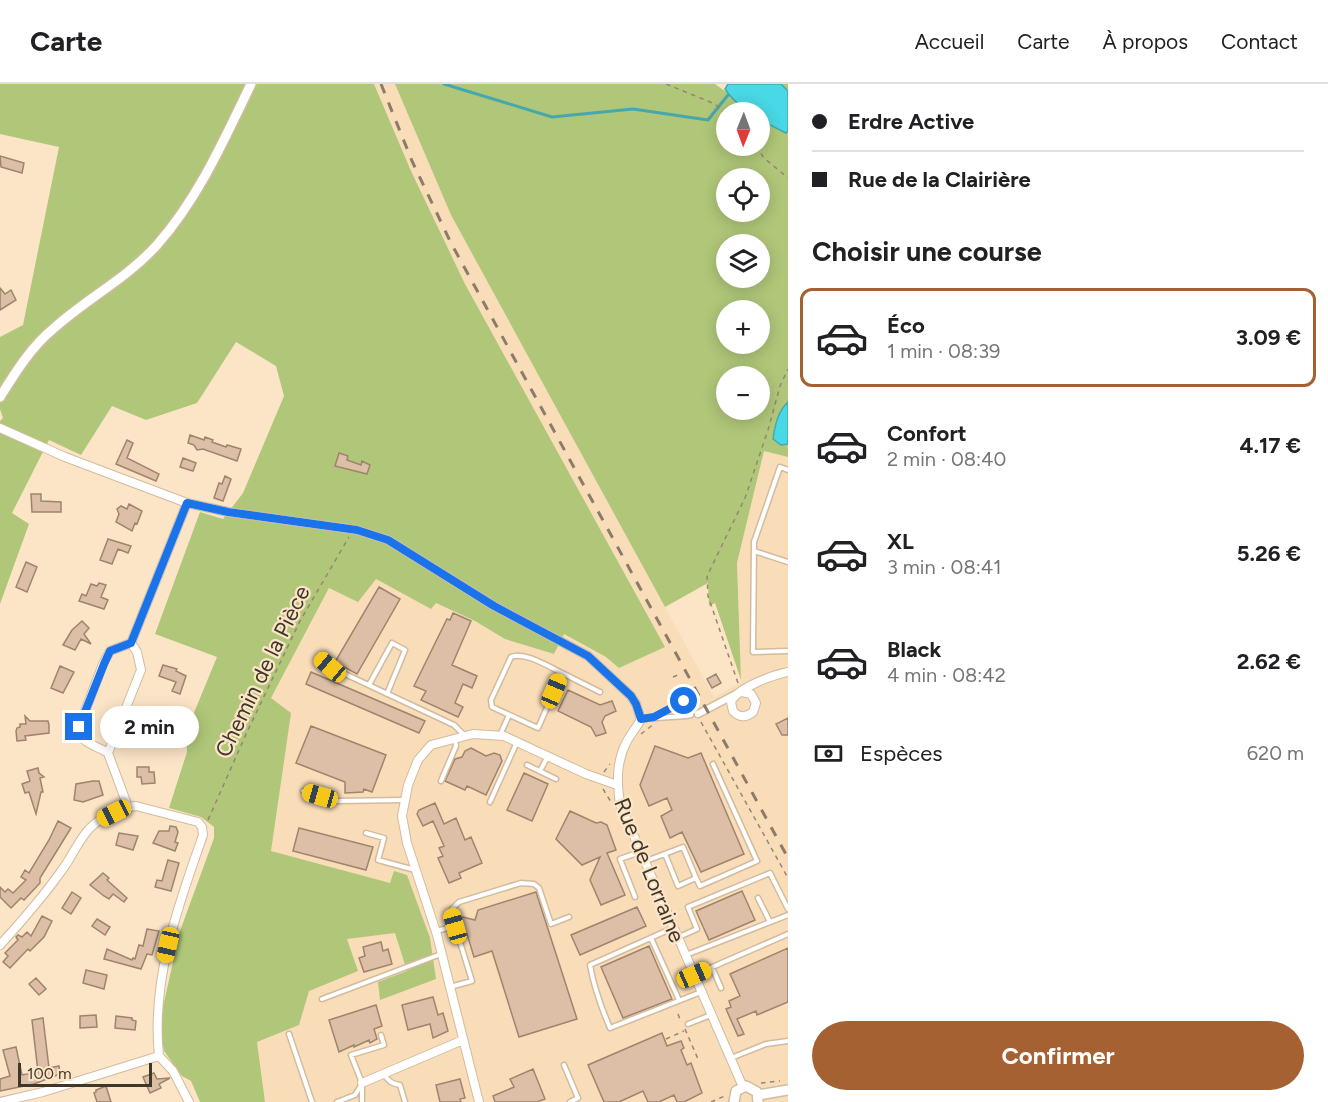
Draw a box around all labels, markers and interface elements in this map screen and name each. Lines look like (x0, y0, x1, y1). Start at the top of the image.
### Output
text: Carte (30, 24, 102, 58)
text: Accueil (915, 29, 984, 54)
text: Carte (1017, 29, 1070, 54)
text: À propos (1103, 29, 1188, 54)
text: Contact (1221, 29, 1298, 54)
north arrow (716, 102, 770, 156)
map controls (716, 102, 770, 420)
text: Erdre Active (848, 108, 974, 135)
text: Rue de la Clairière (848, 166, 1031, 193)
button: locate (716, 168, 770, 222)
button: layers (716, 234, 770, 288)
text: Choisir une course (812, 235, 1042, 268)
button: + (716, 300, 770, 354)
icon: car (815, 311, 869, 365)
text: Éco (887, 312, 925, 339)
text: 3.09 € (1236, 324, 1301, 351)
text: 1 min · 08:39 (887, 339, 1000, 363)
button: − (716, 366, 770, 420)
icon: car (815, 419, 869, 473)
text: Confort (887, 420, 967, 447)
text: 4.17 € (1240, 432, 1301, 459)
text: 2 min · 08:40 (887, 447, 1006, 471)
icon: car (815, 527, 869, 581)
text: XL (887, 528, 914, 555)
text: 5.26 € (1237, 540, 1301, 567)
text: 3 min · 08:41 (887, 555, 1001, 579)
street label: Chemin de la Pièce (209, 581, 316, 761)
icon: car (815, 635, 869, 689)
text: Black (887, 636, 941, 663)
text: 2.62 € (1237, 648, 1301, 675)
car (310, 649, 350, 685)
text: 4 min · 08:42 (887, 663, 1006, 687)
car (539, 671, 569, 711)
route start (670, 687, 697, 714)
callout: 2 min (100, 706, 199, 748)
route end (65, 713, 92, 740)
text: 2 min (124, 715, 175, 739)
icon: cash (812, 737, 845, 770)
text: Espèces (860, 740, 942, 767)
text: 620 m (1247, 741, 1304, 765)
car (300, 782, 340, 810)
street label: Rue de Lorraine (608, 794, 691, 946)
car (94, 797, 134, 829)
car (441, 906, 469, 946)
car (155, 925, 181, 965)
car (674, 959, 714, 991)
button: Confirmer (812, 1021, 1304, 1090)
scale bar (18, 1060, 152, 1088)
text: 100 m (27, 1064, 72, 1083)

